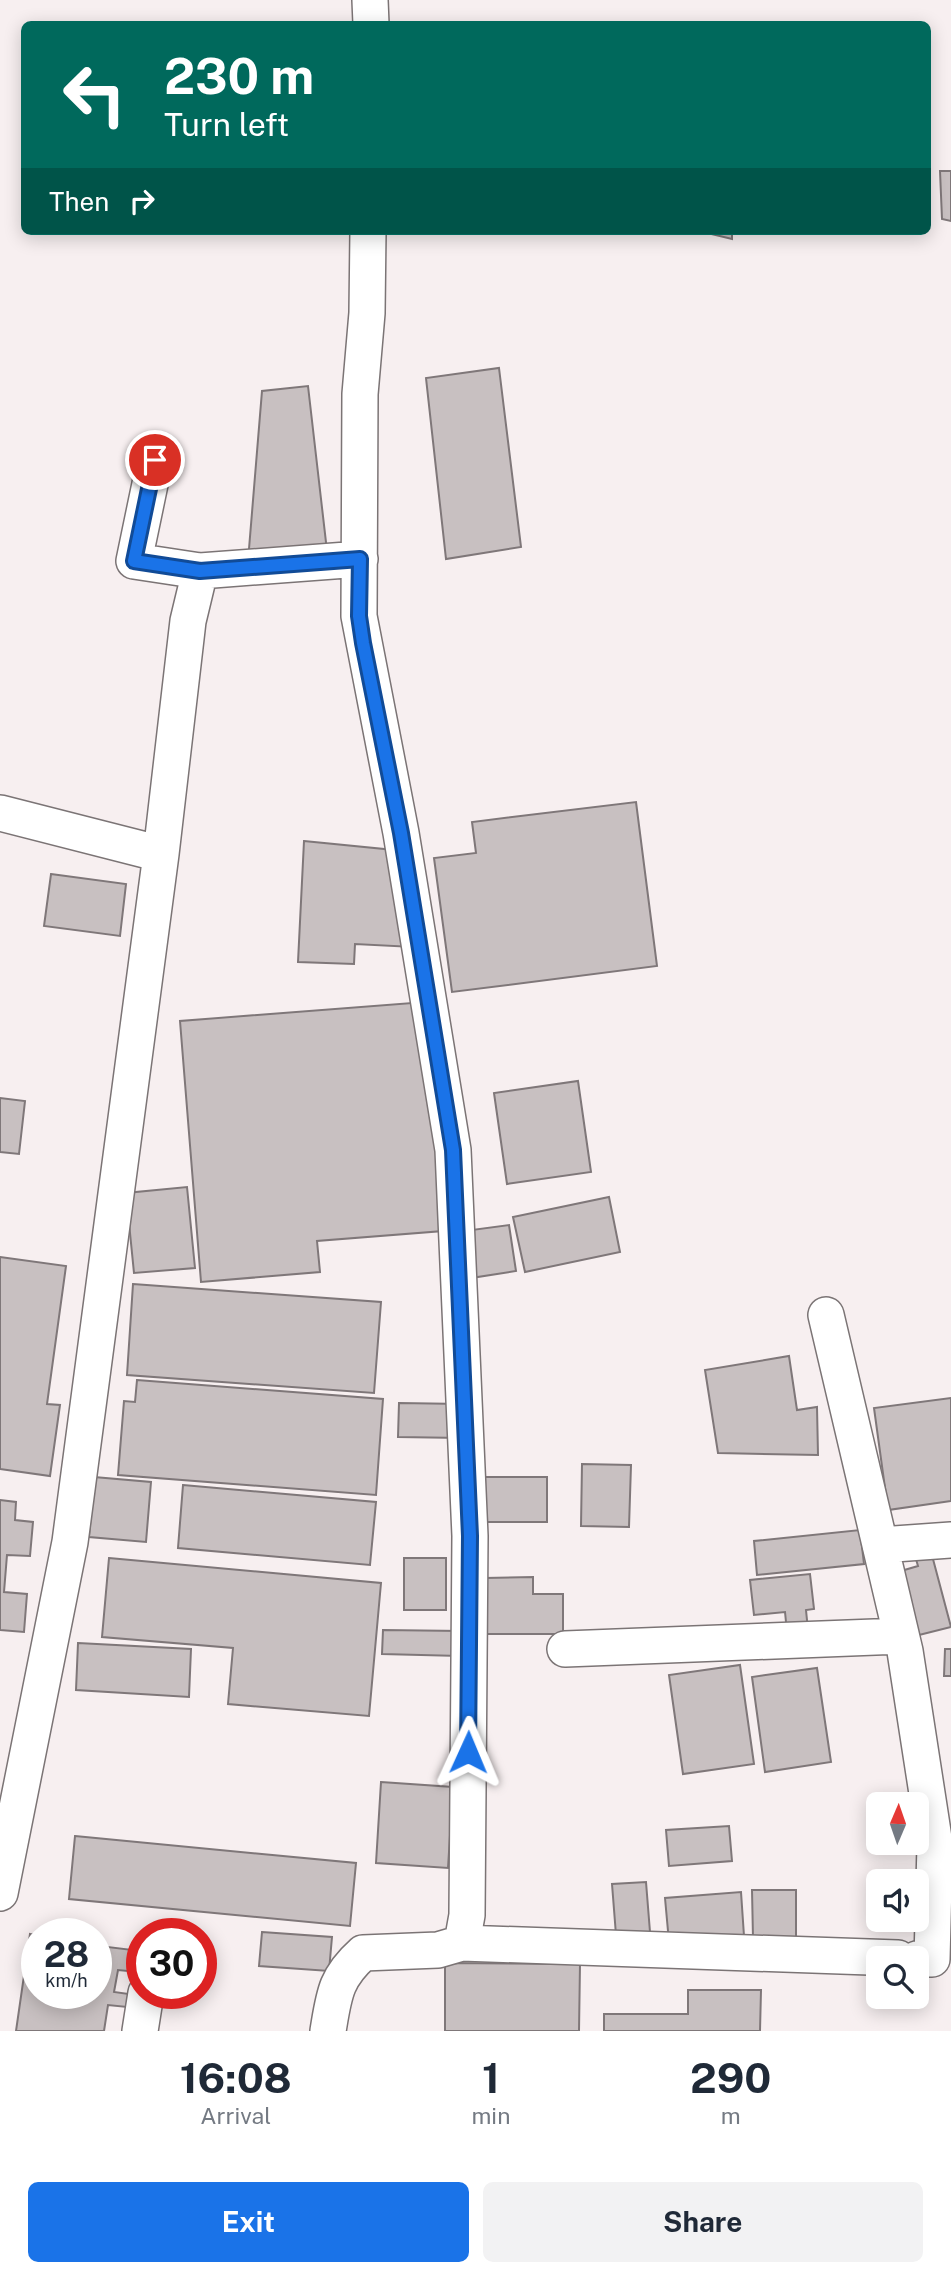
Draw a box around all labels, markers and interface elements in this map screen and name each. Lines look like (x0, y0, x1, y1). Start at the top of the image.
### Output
text: 230 m (164, 47, 314, 105)
icon: left (49, 49, 140, 140)
text: Turn left (164, 106, 289, 143)
icon: right (123, 182, 161, 220)
text: Then (49, 186, 109, 217)
pin (125, 430, 185, 490)
icon: arrive (136, 441, 174, 479)
position arrow (431, 1715, 505, 1789)
north arrow (866, 1792, 929, 1855)
map controls (866, 1792, 929, 2009)
button: sound (866, 1869, 929, 1932)
speed limit sign: 30 (126, 1918, 217, 2009)
text: 28 (44, 1934, 89, 1975)
button: search (866, 1946, 929, 2009)
text: km/h (45, 1970, 88, 1991)
text: 16:08 (180, 2053, 292, 2102)
text: 1 (482, 2053, 500, 2102)
text: 290 (690, 2053, 771, 2102)
text: Arrival (200, 2102, 271, 2129)
text: min (471, 2102, 510, 2129)
text: m (721, 2102, 741, 2129)
button: Exit (28, 2182, 469, 2262)
button: Share (483, 2182, 923, 2262)

